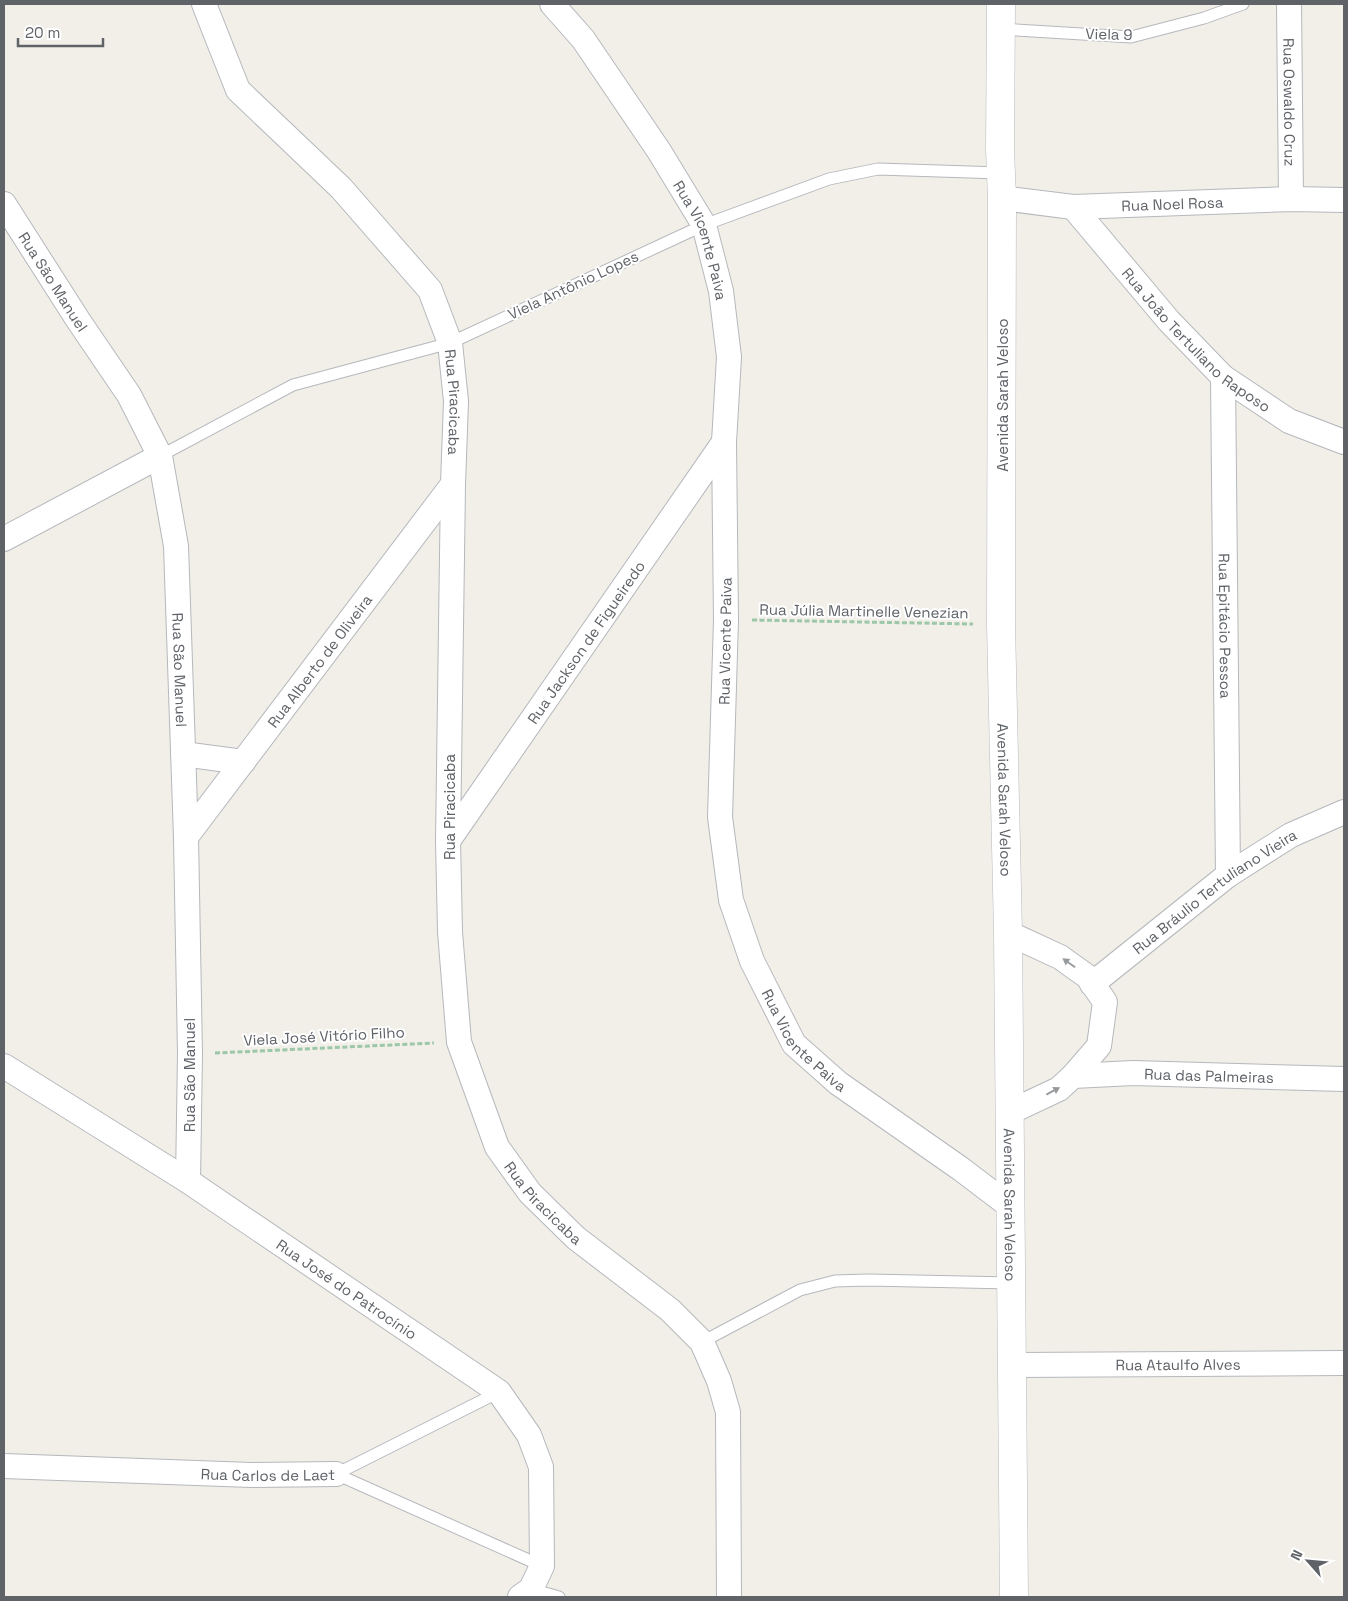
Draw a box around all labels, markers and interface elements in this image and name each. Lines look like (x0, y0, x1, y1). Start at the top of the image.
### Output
scale bar (18, 15, 102, 47)
text: 20 m (25, 23, 60, 42)
street label: Viela 9 (1085, 24, 1133, 44)
street label: Rua Oswaldo Cruz (1280, 38, 1300, 166)
street label: Rua Vicente Paiva (670, 177, 732, 302)
street label: Rua Noel Rosa (1121, 192, 1224, 215)
street label: Rua São Manuel (15, 228, 92, 335)
street label: Viela Antônio Lopes (505, 246, 641, 324)
street label: Rua João Tertuliano Raposo (1118, 263, 1274, 416)
street label: Avenida Sarah Veloso (993, 318, 1012, 472)
street label: Rua Piracicaba (441, 348, 466, 456)
street label: Rua Epitácio Pessoa (1215, 553, 1236, 699)
street label: Rua Jackson de Figueiredo (523, 557, 649, 727)
street label: Rua Vicente Paiva (714, 577, 736, 705)
street label: Rua Alberto de Oliveira (263, 590, 376, 731)
street label: Rua Júlia Martinelle Venezian (759, 600, 969, 622)
street label: Rua São Manuel (169, 612, 192, 727)
street label: Avenida Sarah Veloso (994, 723, 1016, 877)
street label: Rua Piracicaba (440, 754, 459, 860)
street label: Rua Bráulio Tertuliano Vieira (1128, 824, 1300, 958)
one-way arrow (1062, 958, 1076, 968)
street label: Rua Vicente Paiva (758, 985, 851, 1096)
street label: Rua São Manuel (180, 1018, 199, 1132)
street label: Viela José Vitório Filho (243, 1022, 405, 1050)
street label: Rua das Palmeiras (1144, 1064, 1274, 1087)
one-way arrow (1046, 1087, 1061, 1095)
street label: Avenida Sarah Veloso (1000, 1128, 1021, 1282)
street label: Rua Piracicaba (501, 1157, 586, 1249)
street label: Rua José do Patrocínio (273, 1234, 421, 1343)
street label: Rua Ataulfo Alves (1115, 1354, 1241, 1374)
street label: Rua Carlos de Laet (200, 1464, 335, 1485)
north arrow (1283, 1536, 1333, 1586)
text: N (1286, 1547, 1307, 1563)

